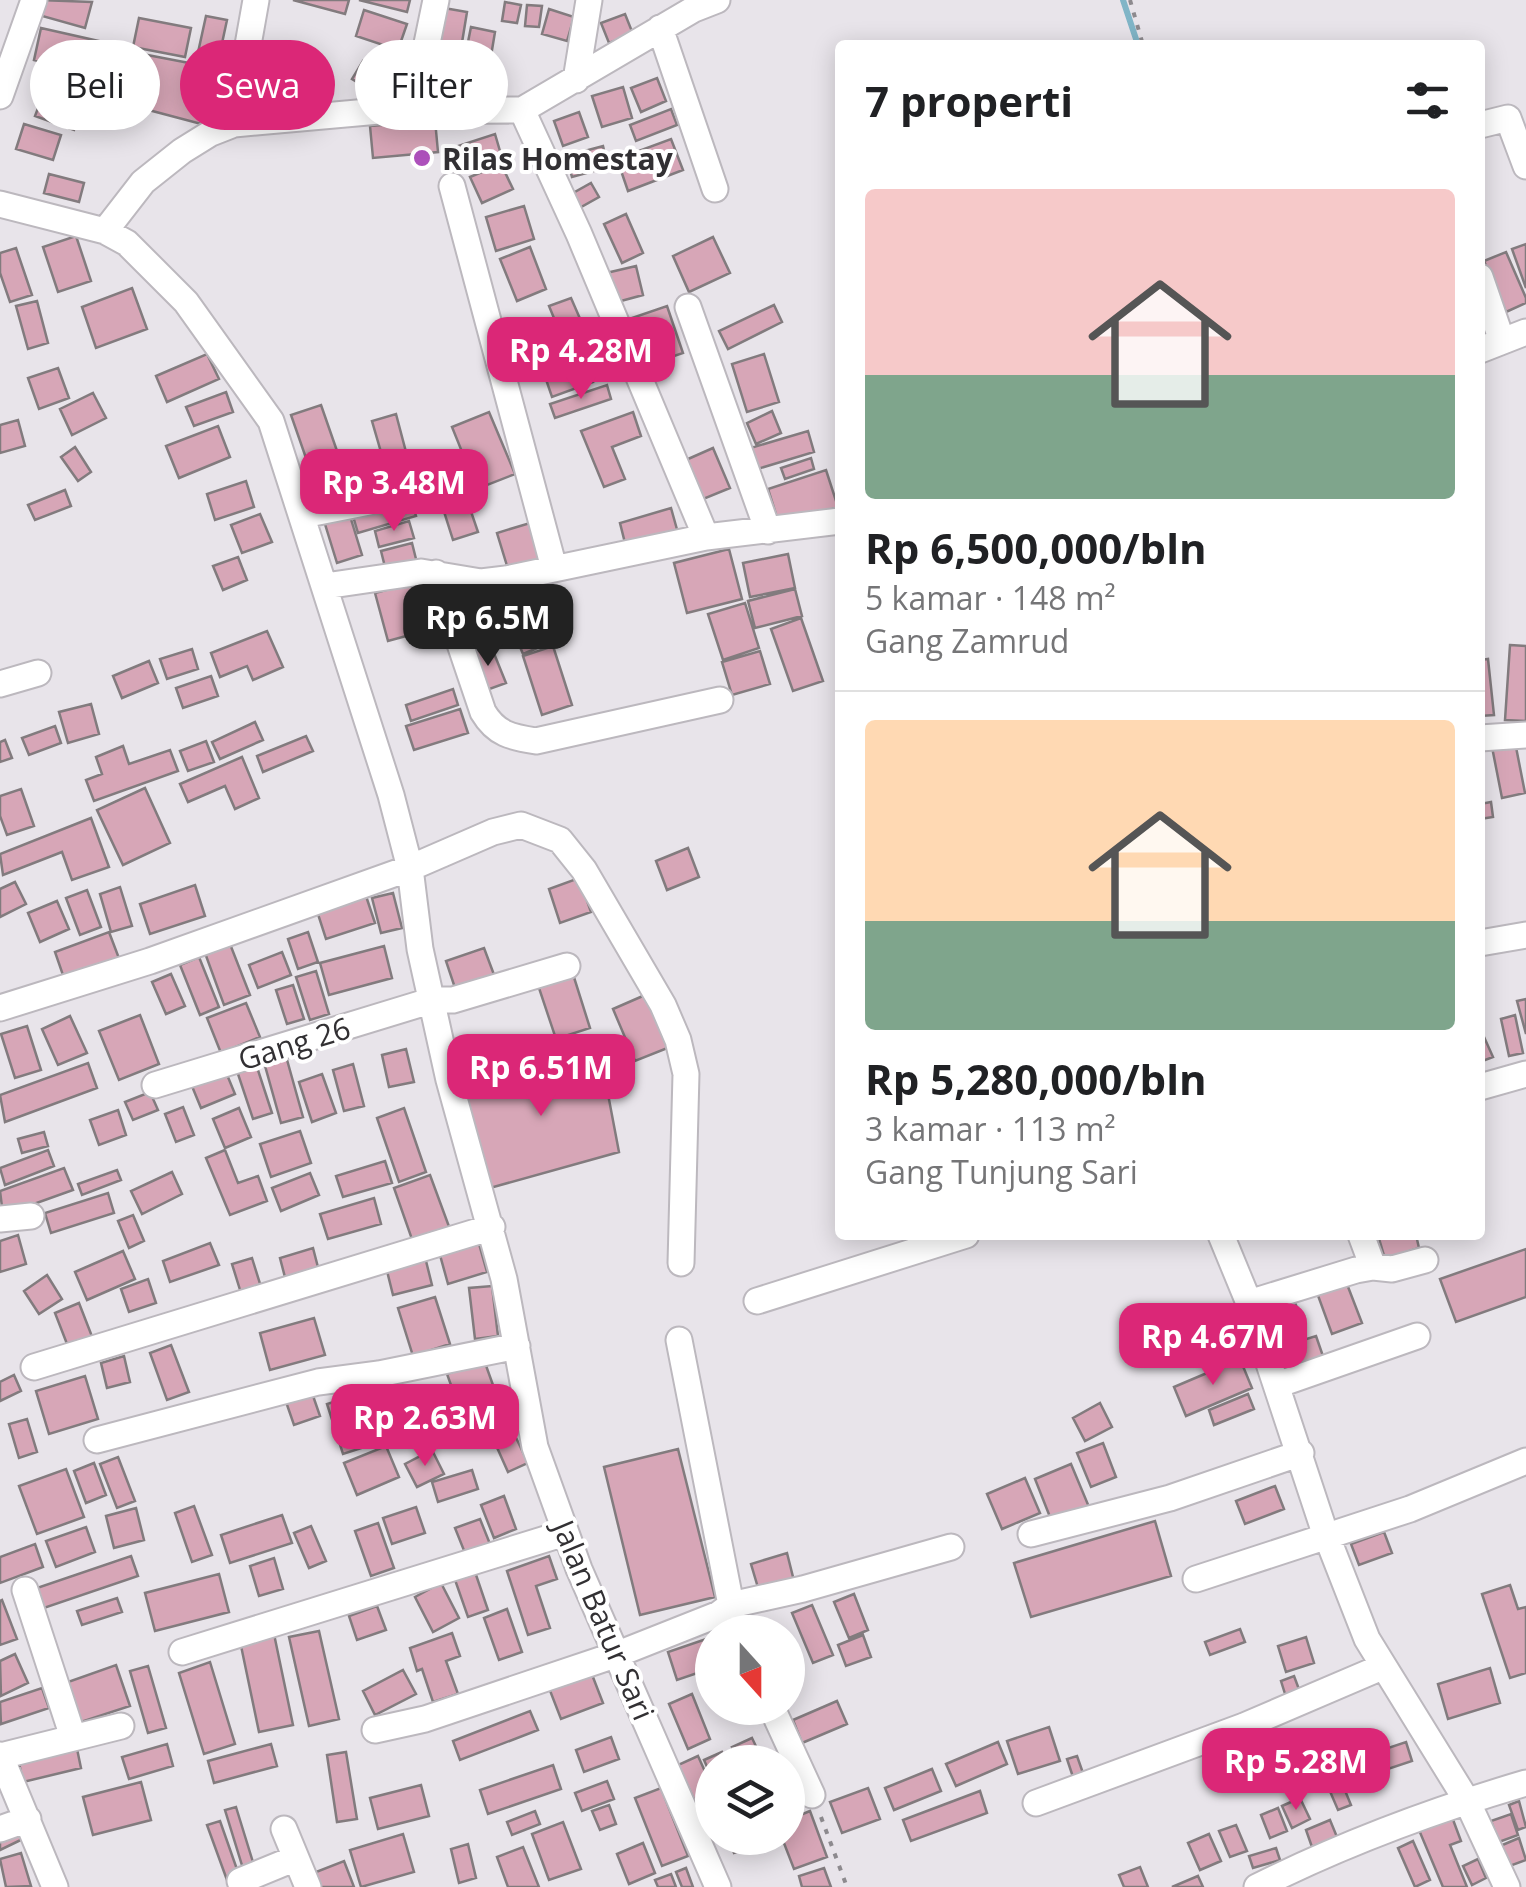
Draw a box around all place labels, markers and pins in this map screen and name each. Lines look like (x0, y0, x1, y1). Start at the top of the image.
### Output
place label: Rilas Homestay (442, 138, 674, 179)
marker: Rilas Homestay (411, 147, 433, 169)
pin: Rp 4.28M (478, 317, 684, 402)
pin: Rp 3.48M (291, 449, 497, 534)
pin: Rp 6.5M (396, 584, 580, 669)
pin: Rp 6.51M (438, 1034, 644, 1119)
pin: Rp 4.67M (1110, 1303, 1316, 1388)
pin: Rp 2.63M (322, 1384, 528, 1469)
pin: Rp 5.28M (1193, 1728, 1399, 1813)

